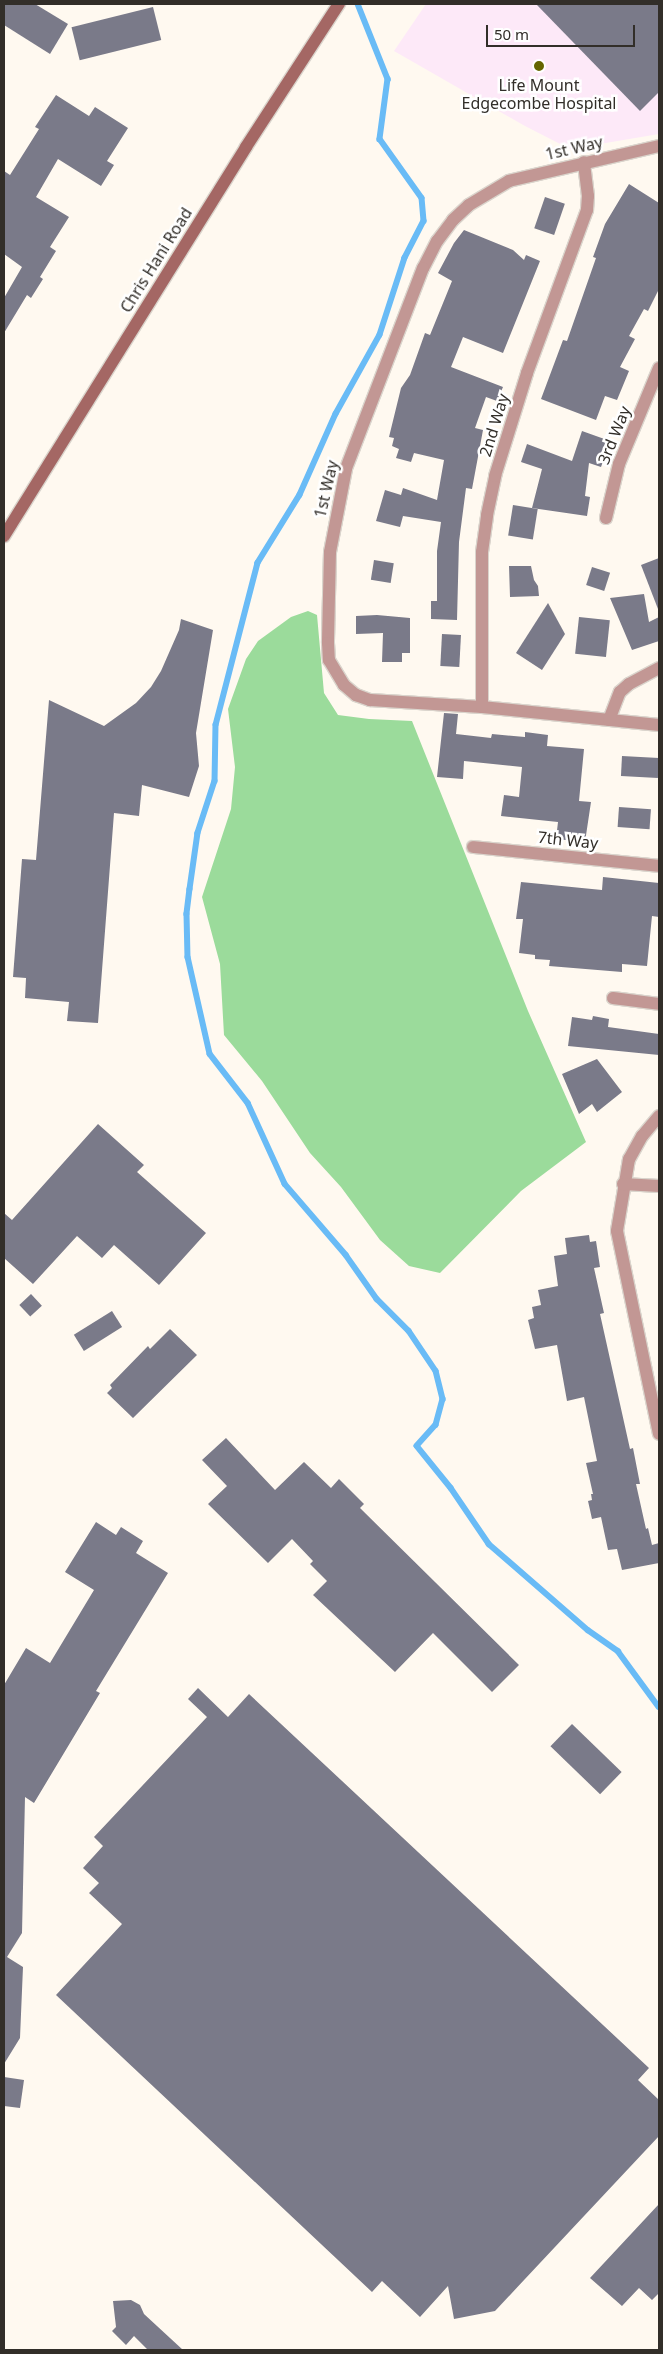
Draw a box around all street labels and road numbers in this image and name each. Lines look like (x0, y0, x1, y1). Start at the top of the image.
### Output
street label: 1st Way (543, 132, 605, 164)
street label: Chris Hani Road (116, 204, 196, 316)
street label: 2nd Way (475, 391, 513, 459)
street label: 3rd Way (594, 403, 634, 467)
street label: 1st Way (310, 458, 342, 520)
street label: 7th Way (537, 827, 599, 853)

